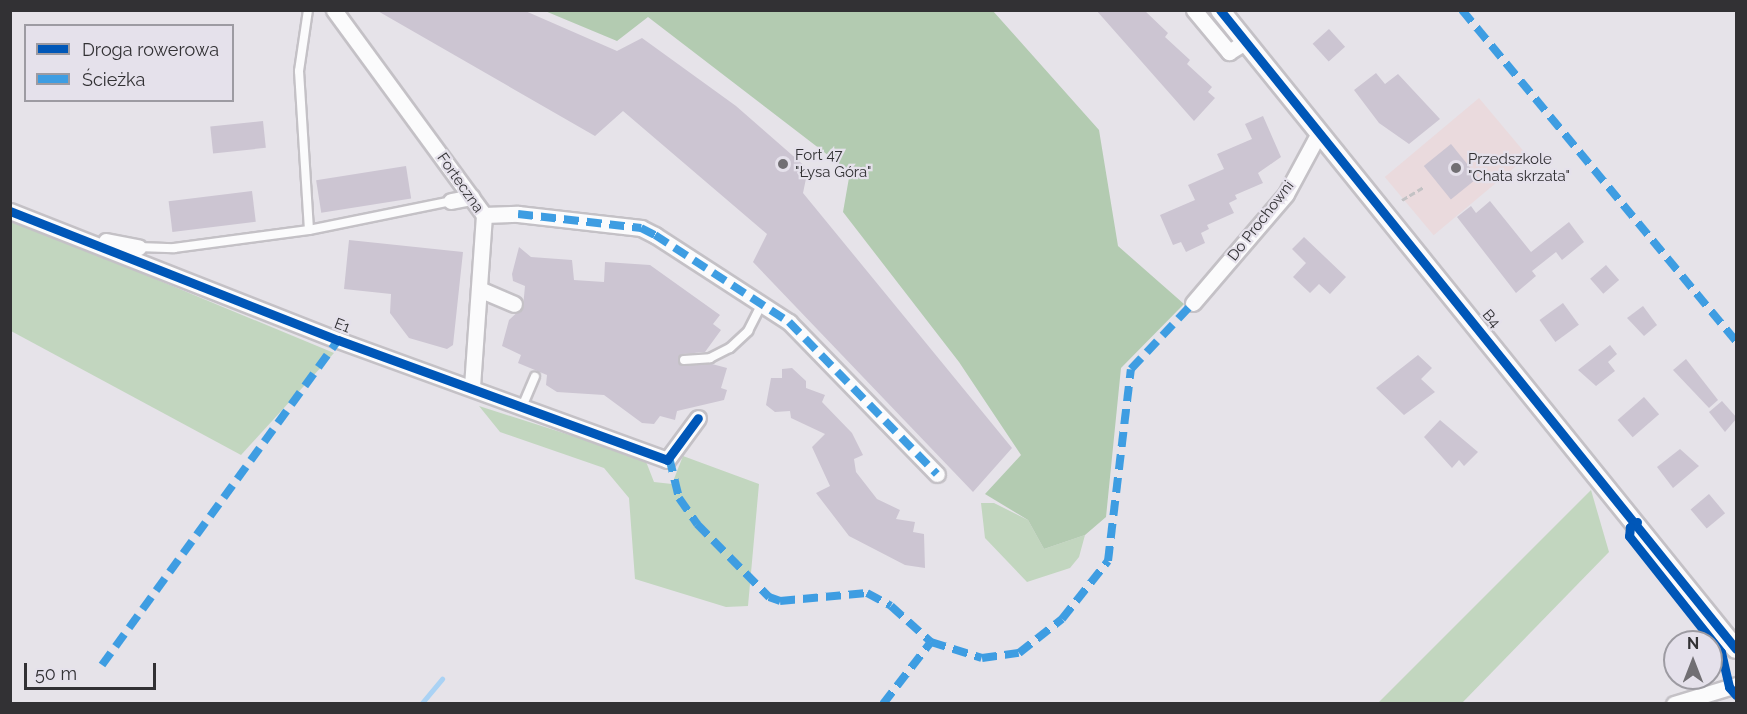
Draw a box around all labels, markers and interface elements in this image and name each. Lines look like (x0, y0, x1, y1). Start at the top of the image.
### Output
legend (24, 24, 234, 102)
text: Droga rowerowa (82, 39, 219, 60)
text: Ścieżka (82, 69, 145, 90)
place label: Fort 47 "Łysa Góra" (795, 146, 871, 181)
street label: Forteczna (433, 150, 487, 216)
place label: Przedszkole "Chata skrzata" (1468, 150, 1570, 185)
marker: Fort 47 "Łysa Góra" (776, 157, 790, 171)
marker: Przedszkole "Chata skrzata" (1449, 161, 1463, 175)
street label: Do Prochowni (1224, 177, 1298, 265)
street label: B4 (1478, 306, 1504, 332)
street label: E1 (332, 315, 352, 337)
north arrow (1663, 630, 1723, 690)
text: N (1687, 634, 1699, 653)
scale bar (27, 651, 159, 689)
text: 50 m (35, 663, 77, 684)

